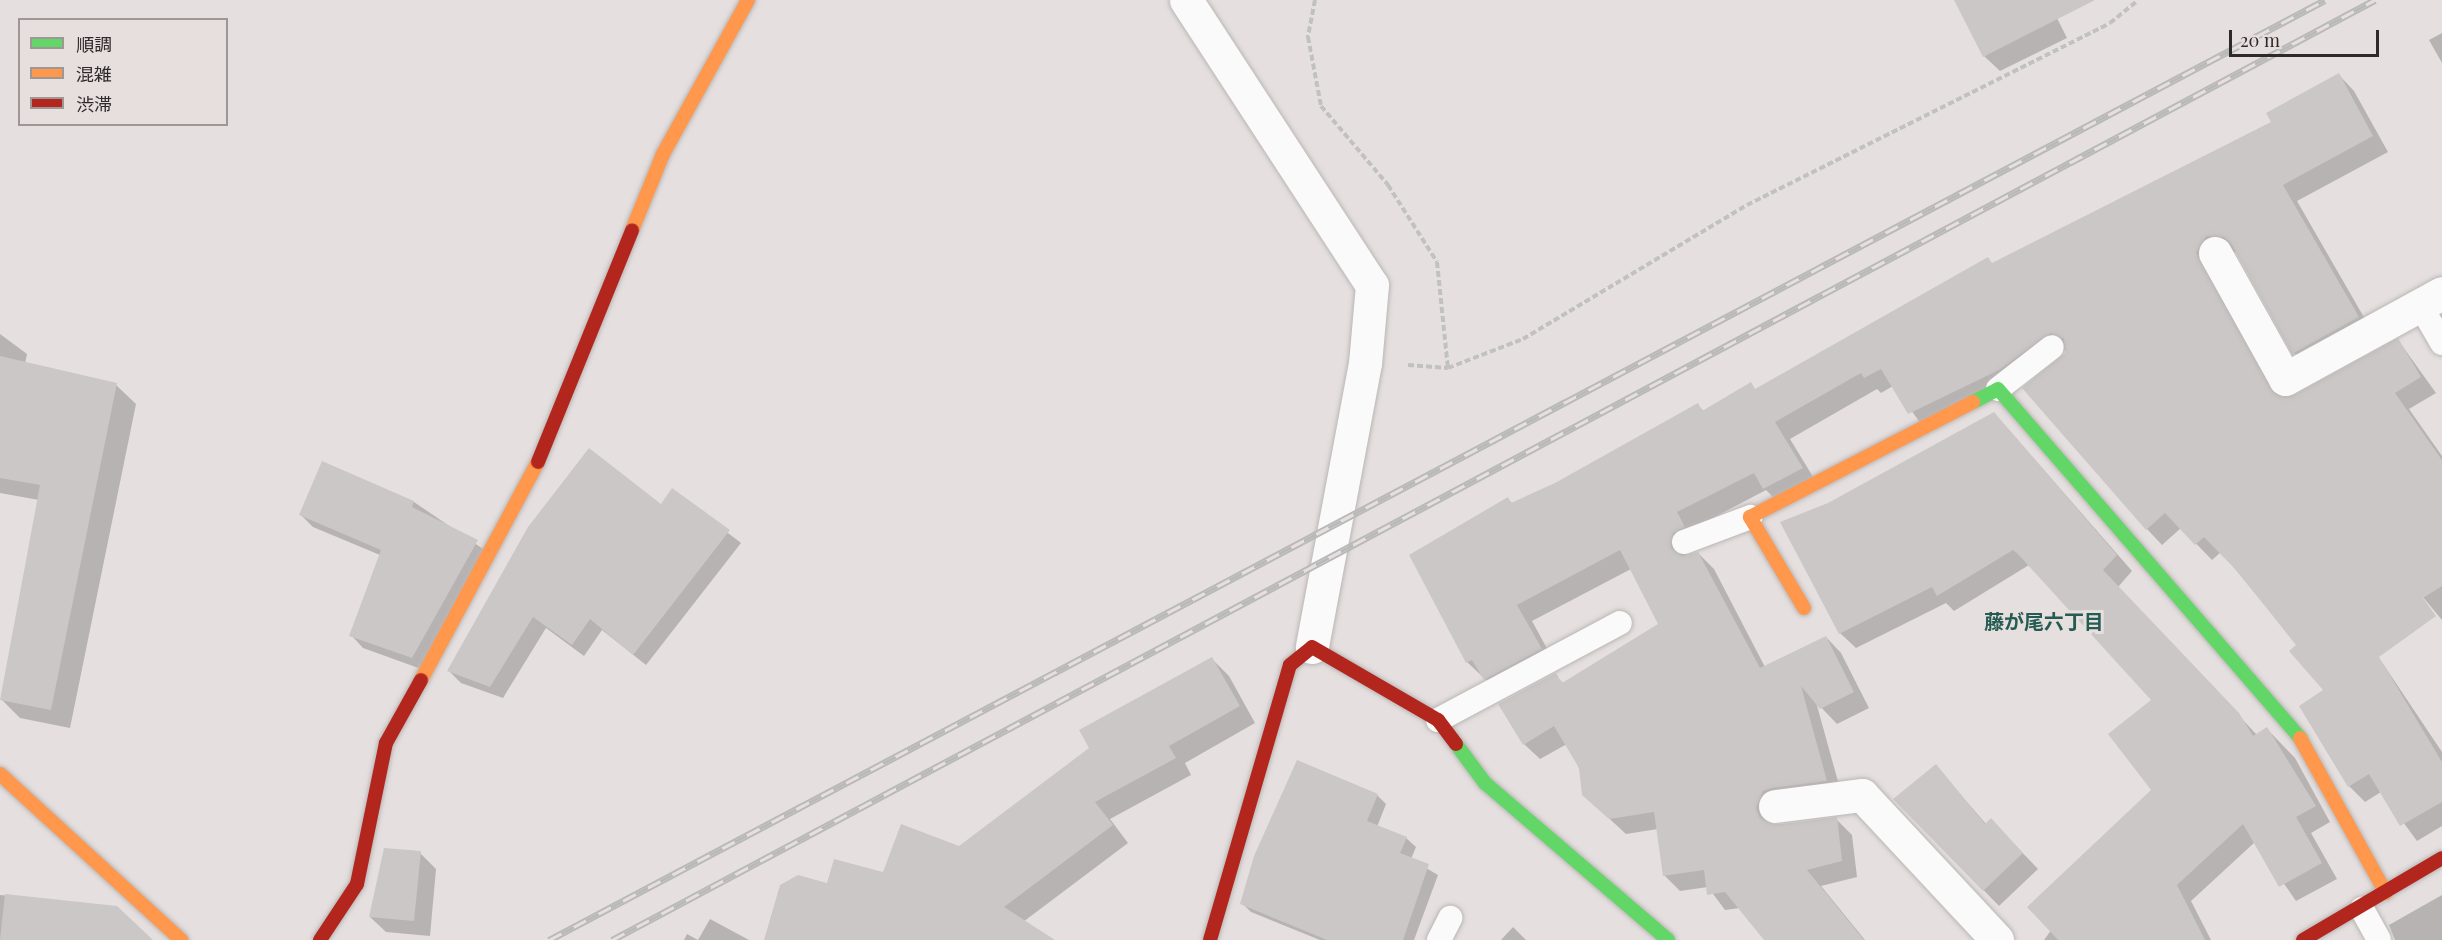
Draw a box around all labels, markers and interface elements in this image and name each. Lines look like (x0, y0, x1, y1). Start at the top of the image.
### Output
legend (18, 18, 228, 126)
scale bar (2232, 18, 2382, 56)
text: 20 m (2240, 28, 2280, 52)
text: 順調 (76, 32, 112, 56)
text: 混雑 (76, 62, 112, 86)
text: 渋滞 (76, 92, 112, 116)
district label: 藤が尾六丁目 (1984, 608, 2104, 632)

